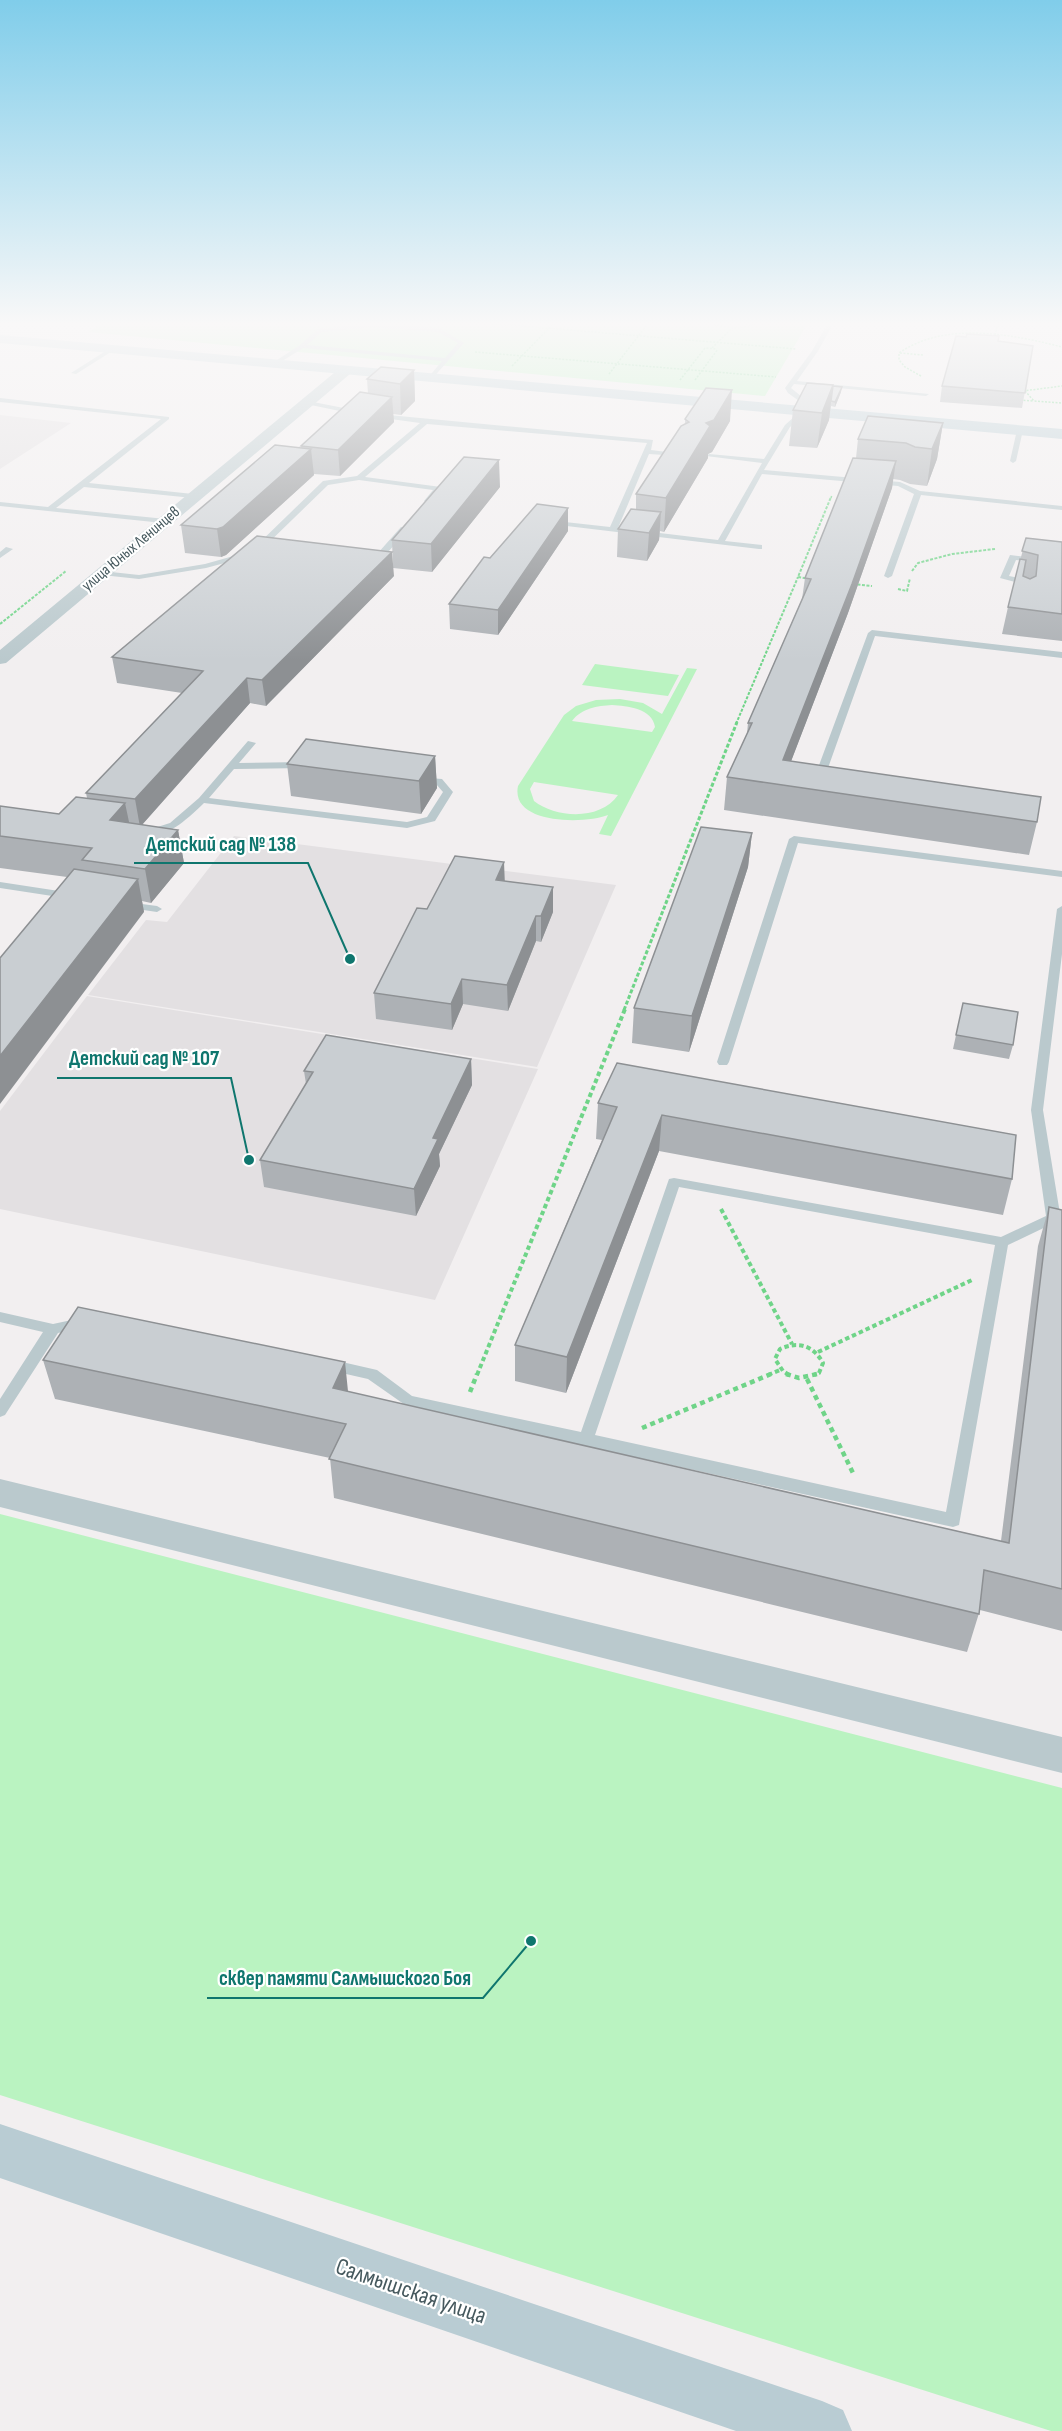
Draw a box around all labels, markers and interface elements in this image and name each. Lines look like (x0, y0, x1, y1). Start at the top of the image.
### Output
street label: улица Юных Ленинцев (78, 502, 184, 596)
callout: Детский сад № 138 (134, 824, 308, 863)
text: Детский сад № 138 (146, 832, 296, 857)
callout: Детский сад № 107 (57, 1039, 231, 1078)
text: Детский сад № 107 (69, 1046, 220, 1071)
callout: сквер памяти Салмышского Боя (207, 1959, 483, 1998)
text: сквер памяти Салмышского Боя (219, 1966, 471, 1991)
street label: Салмышская улица (332, 2252, 490, 2330)

